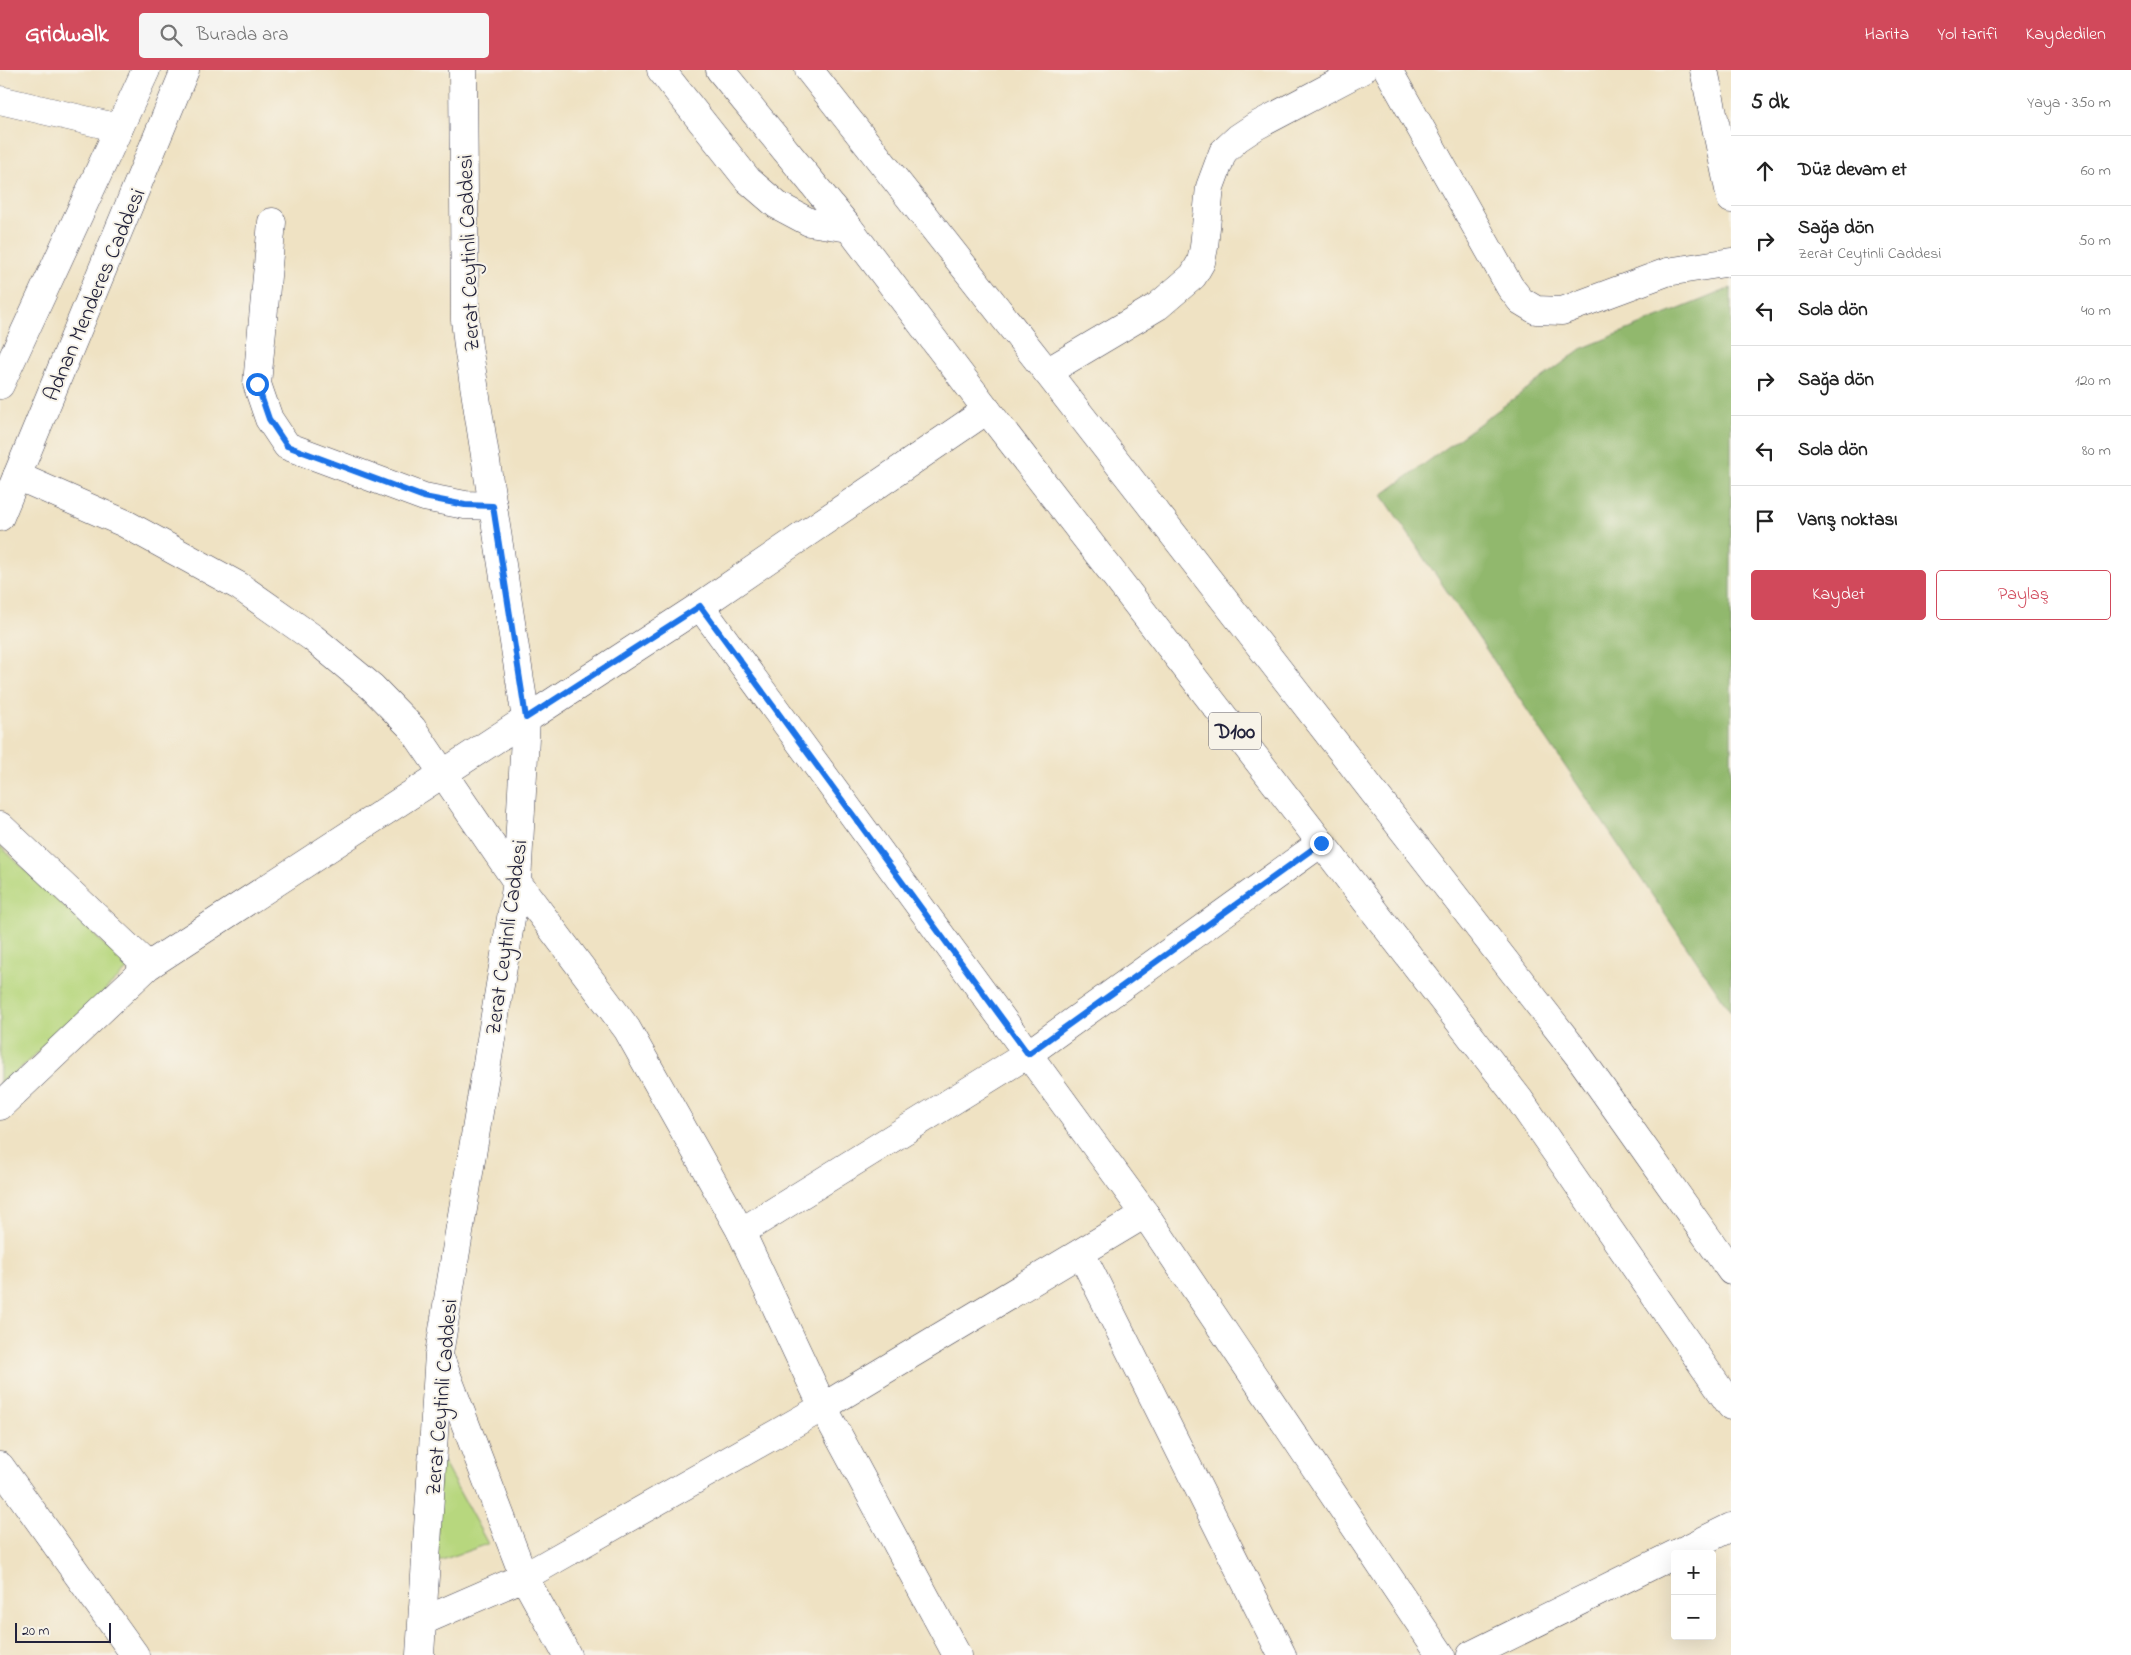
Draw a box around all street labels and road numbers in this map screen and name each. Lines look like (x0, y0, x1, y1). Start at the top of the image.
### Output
street label: Zerat Ceytinli Caddesi (451, 154, 490, 352)
street label: Adnan Menderes Caddesi (36, 184, 155, 407)
road number: D100 (1209, 712, 1261, 749)
street label: Zerat Ceytinli Caddesi (478, 838, 539, 1037)
street label: Zerat Ceytinli Caddesi (418, 1298, 469, 1497)

